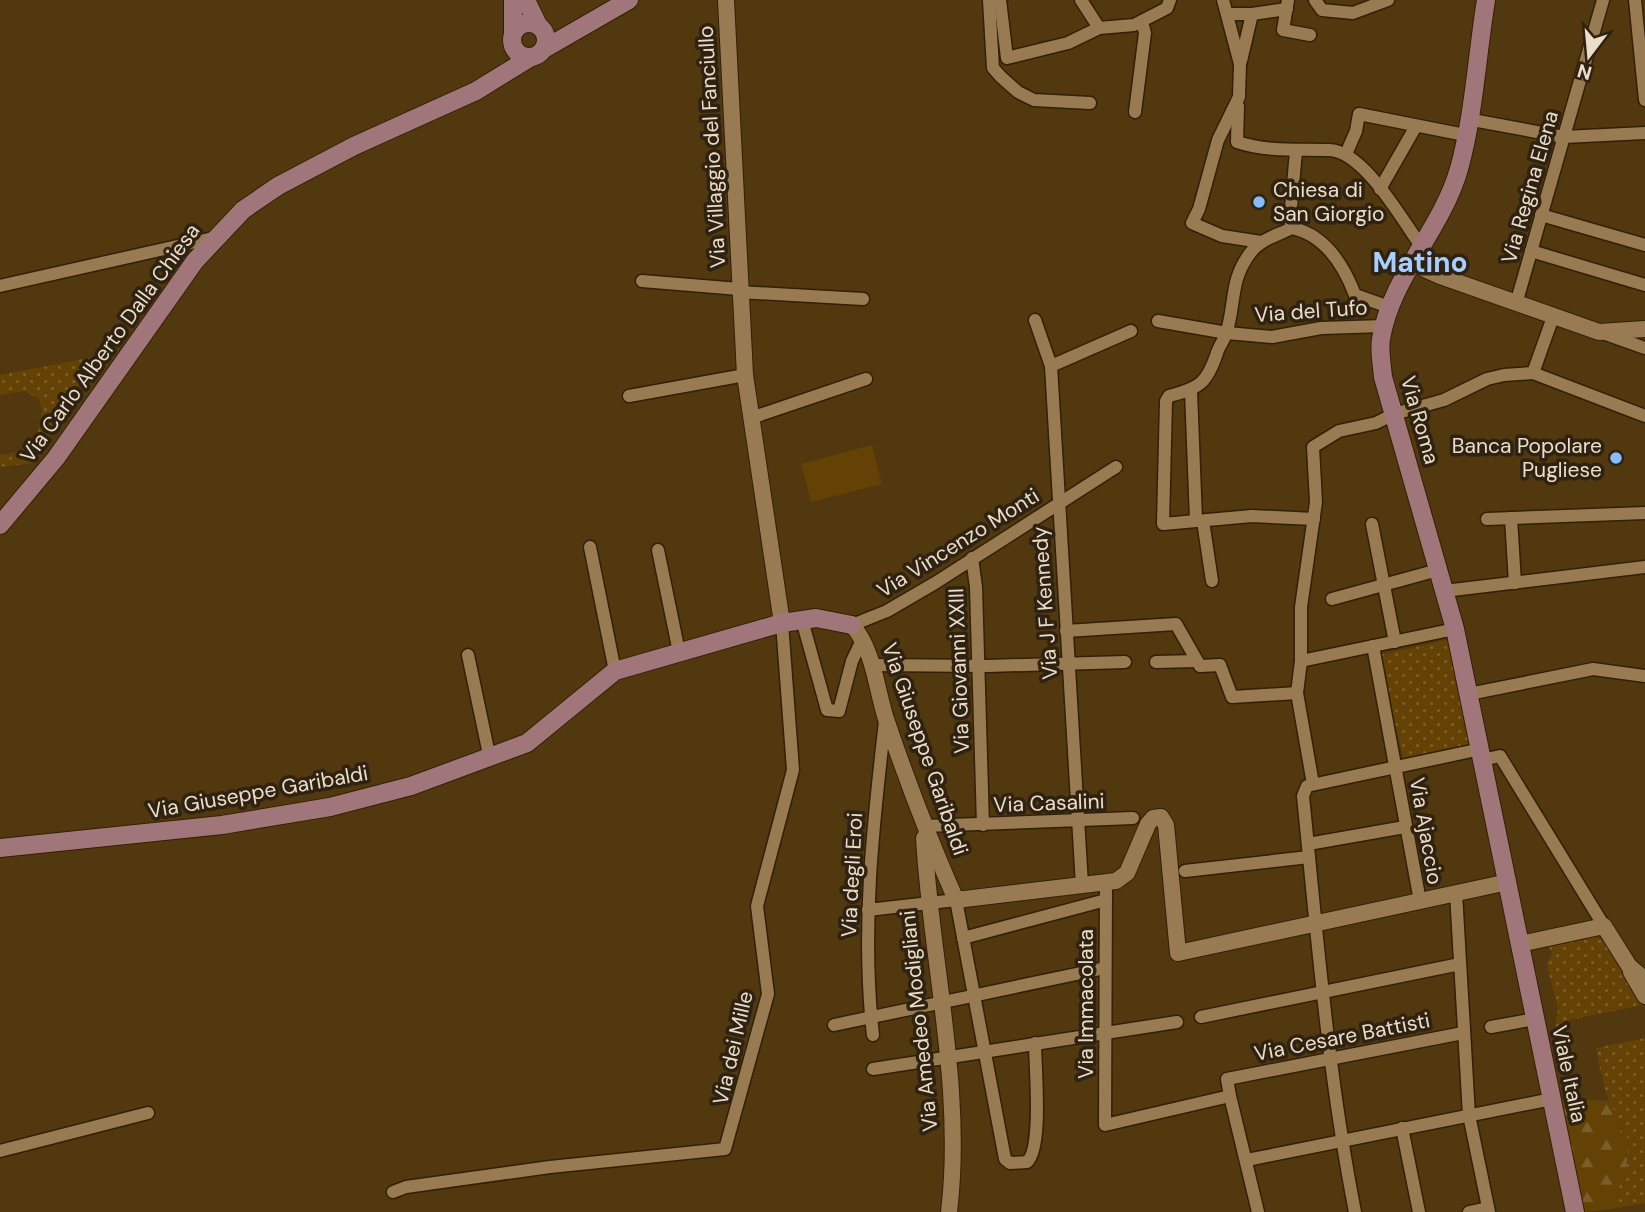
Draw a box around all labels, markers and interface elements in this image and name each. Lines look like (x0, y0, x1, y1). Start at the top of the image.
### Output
north arrow (1554, 21, 1624, 91)
street label: Via Villaggio del Fanciullo (692, 25, 732, 269)
text: N (1574, 58, 1595, 86)
street label: Via Regina Elena (1495, 107, 1565, 267)
place label: Chiesa di San Giorgio (1273, 176, 1384, 228)
marker: Chiesa di San Giorgio (1251, 194, 1267, 210)
street label: Via Carlo Alberto Dalla Chiesa (14, 218, 206, 468)
district label: Matino (1372, 244, 1468, 281)
street label: Via del Tufo (1253, 293, 1369, 329)
street label: Via Roma (1394, 373, 1446, 467)
place label: Banca Popolare Pugliese (1452, 432, 1602, 484)
marker: Banca Popolare Pugliese (1608, 450, 1624, 466)
street label: Via Vincenzo Monti (872, 482, 1044, 604)
street label: Via J F Kennedy (1026, 525, 1064, 680)
street label: Via Giovanni XXIII (942, 588, 976, 754)
street label: Via Giuseppe Garibaldi (875, 639, 975, 859)
street label: Via Giuseppe Garibaldi (146, 759, 370, 825)
street label: Via Ajaccio (1403, 775, 1449, 887)
street label: Via Casalini (993, 787, 1105, 819)
street label: Via degli Eroi (835, 812, 869, 938)
street label: Via Amedeo Modigliani (893, 909, 945, 1133)
street label: Via Immacolata (1072, 929, 1100, 1079)
street label: Via dei Mille (706, 988, 760, 1108)
street label: Via Cesare Battisti (1252, 1006, 1432, 1068)
street label: Viale Italia (1545, 1023, 1593, 1125)

